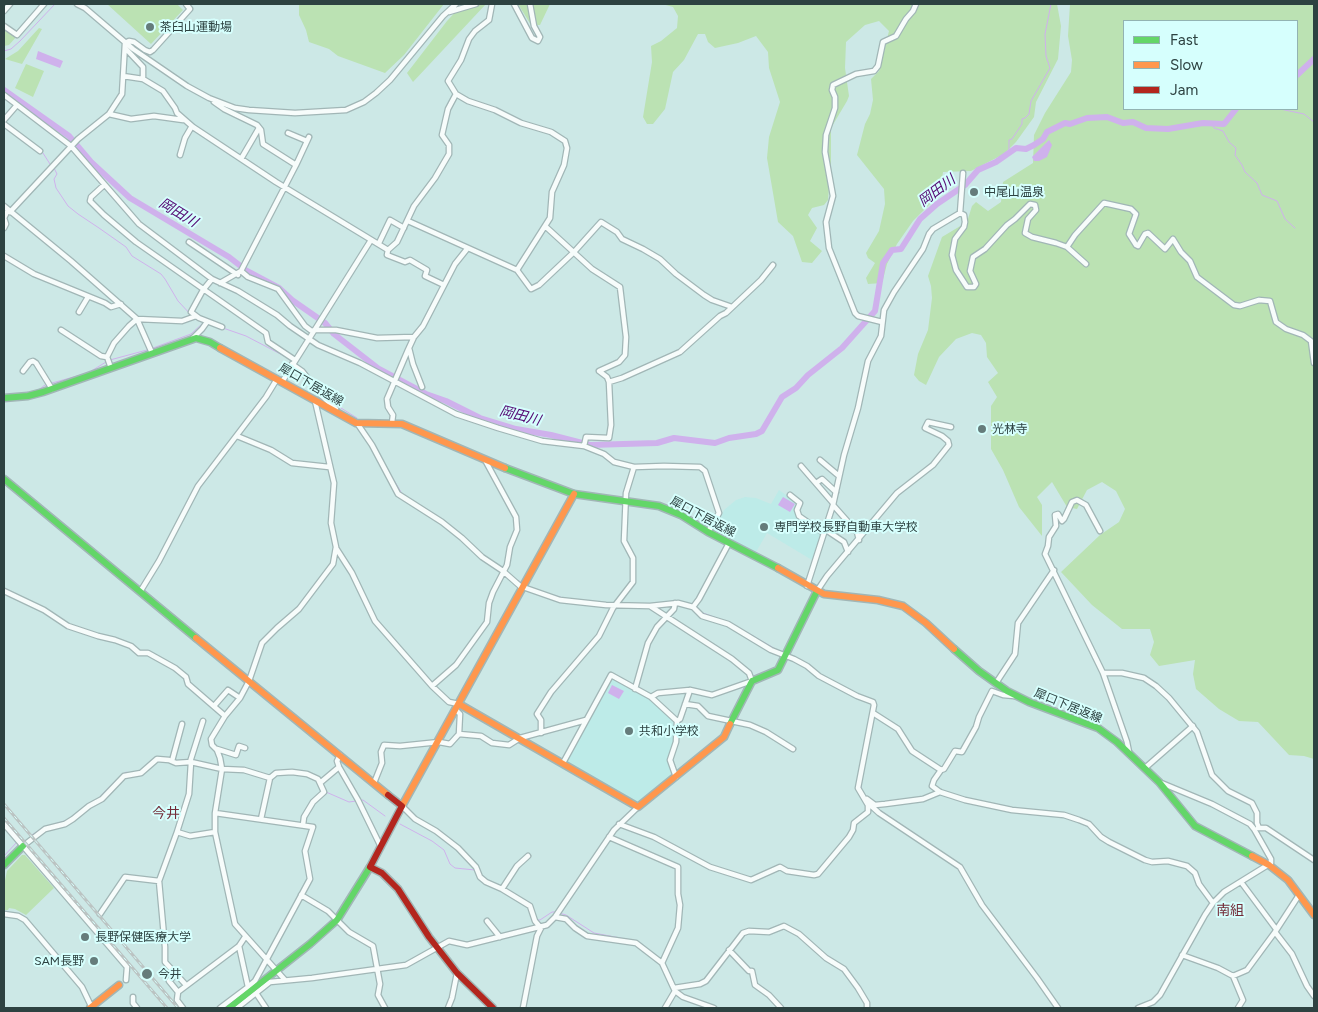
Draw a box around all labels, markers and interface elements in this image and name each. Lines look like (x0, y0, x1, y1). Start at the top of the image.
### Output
place label: 茶臼山運動場 (160, 20, 232, 34)
legend (1123, 20, 1298, 110)
marker: 茶臼山運動場 (144, 21, 156, 33)
text: Fast (1170, 31, 1198, 49)
text: Slow (1170, 56, 1203, 74)
text: Jam (1170, 81, 1198, 99)
water label: 岡田川 (915, 172, 959, 210)
place label: 中尾山温泉 (984, 185, 1044, 199)
marker: 中尾山温泉 (968, 186, 980, 198)
water label: 岡田川 (156, 195, 200, 231)
street label: 犀口下居返線 (276, 361, 346, 409)
water label: 岡田川 (498, 403, 542, 429)
place label: 光林寺 (992, 422, 1028, 436)
marker: 光林寺 (976, 423, 988, 435)
street label: 犀口下居返線 (668, 494, 738, 540)
place label: 専門学校長野自動車大学校 (774, 520, 918, 534)
marker: 専門学校長野自動車大学校 (758, 521, 770, 533)
street label: 犀口下居返線 (1032, 686, 1104, 726)
place label: 共和小学校 (639, 724, 699, 738)
marker: 共和小学校 (623, 725, 635, 737)
district label: 今井 (152, 806, 180, 822)
district label: 南組 (1216, 903, 1244, 919)
place label: 長野保健医療大学 (95, 930, 191, 944)
marker: 長野保健医療大学 (79, 931, 91, 943)
place label: SAM長野 (34, 954, 84, 968)
marker: SAM長野 (88, 955, 100, 967)
marker: 今井 (140, 967, 154, 981)
place label: 今井 (158, 967, 182, 981)

